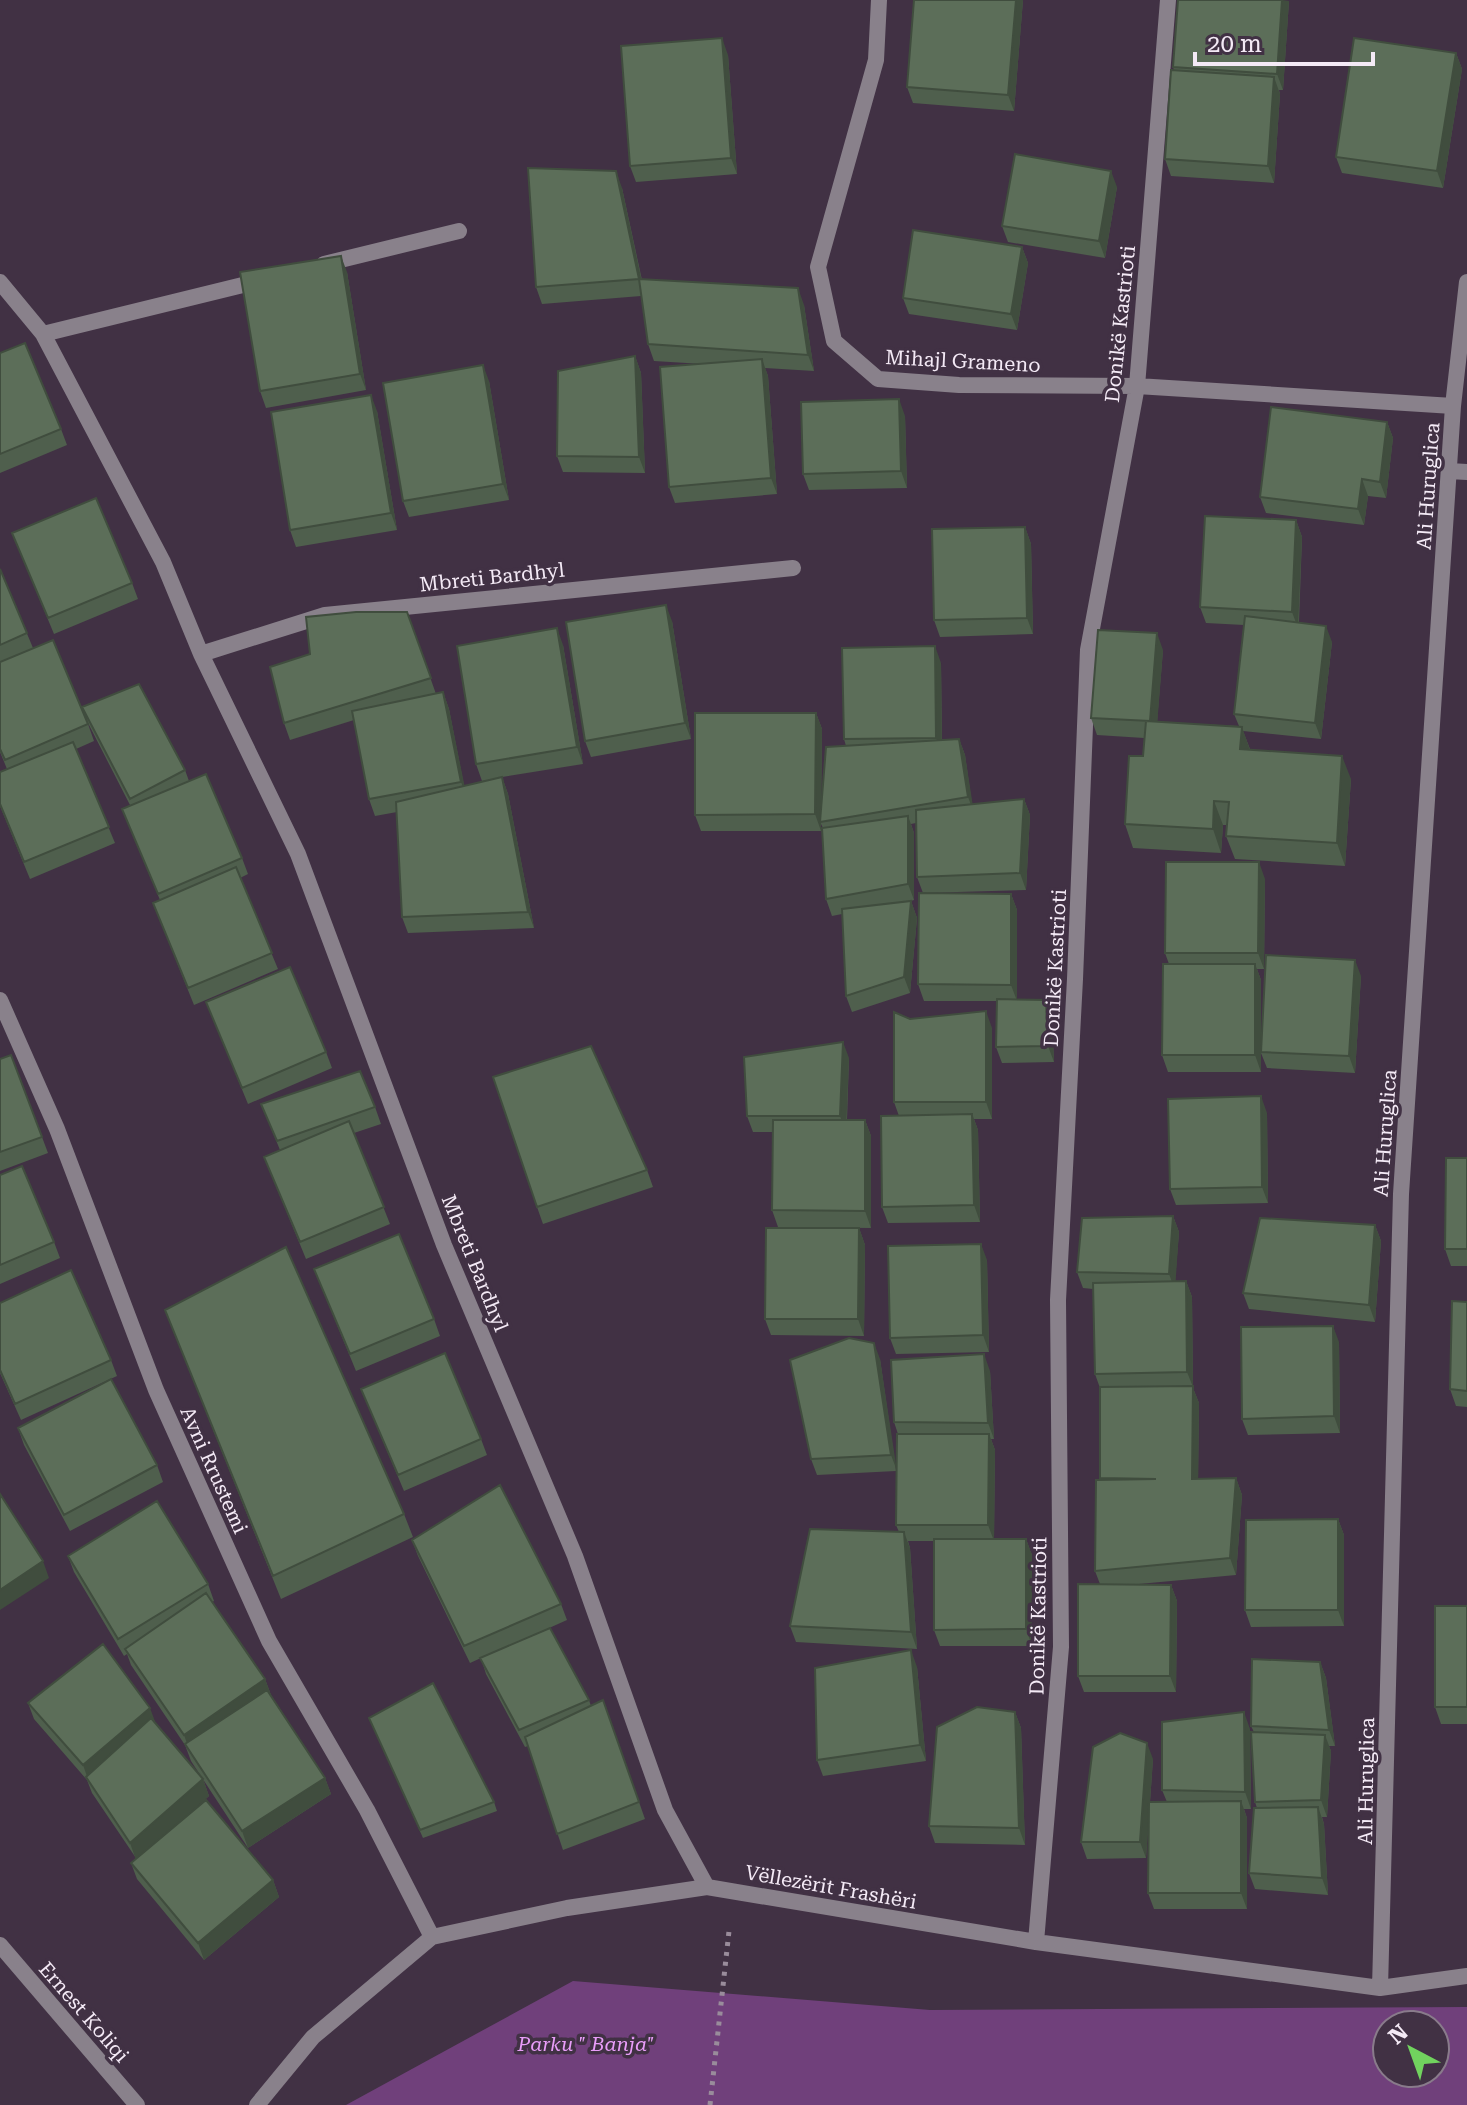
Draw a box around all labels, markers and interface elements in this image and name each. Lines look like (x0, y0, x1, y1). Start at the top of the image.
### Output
scale bar (1195, 16, 1373, 66)
text: 20 m (1207, 30, 1262, 58)
street label: Donikë Kastrioti (1100, 244, 1140, 404)
street label: Mihajl Grameno (885, 345, 1041, 377)
street label: Ali Huruglica (1412, 421, 1444, 550)
street label: Mbreti Bardhyl (418, 557, 566, 597)
street label: Donikë Kastrioti (1039, 888, 1071, 1048)
street label: Ali Huruglica (1369, 1068, 1401, 1197)
street label: Mbreti Bardhyl (437, 1191, 513, 1335)
street label: Avni Rrustemi (175, 1403, 253, 1537)
street label: Donikë Kastrioti (1025, 1537, 1051, 1695)
street label: Ali Huruglica (1353, 1717, 1379, 1845)
street label: Vëllezërit Frashëri (743, 1860, 919, 1914)
street label: Ernest Koliqi (34, 1957, 134, 2067)
north arrow (1371, 2009, 1451, 2089)
text: N (1384, 2019, 1413, 2049)
park label: Parku " Banja" (517, 2032, 654, 2056)

